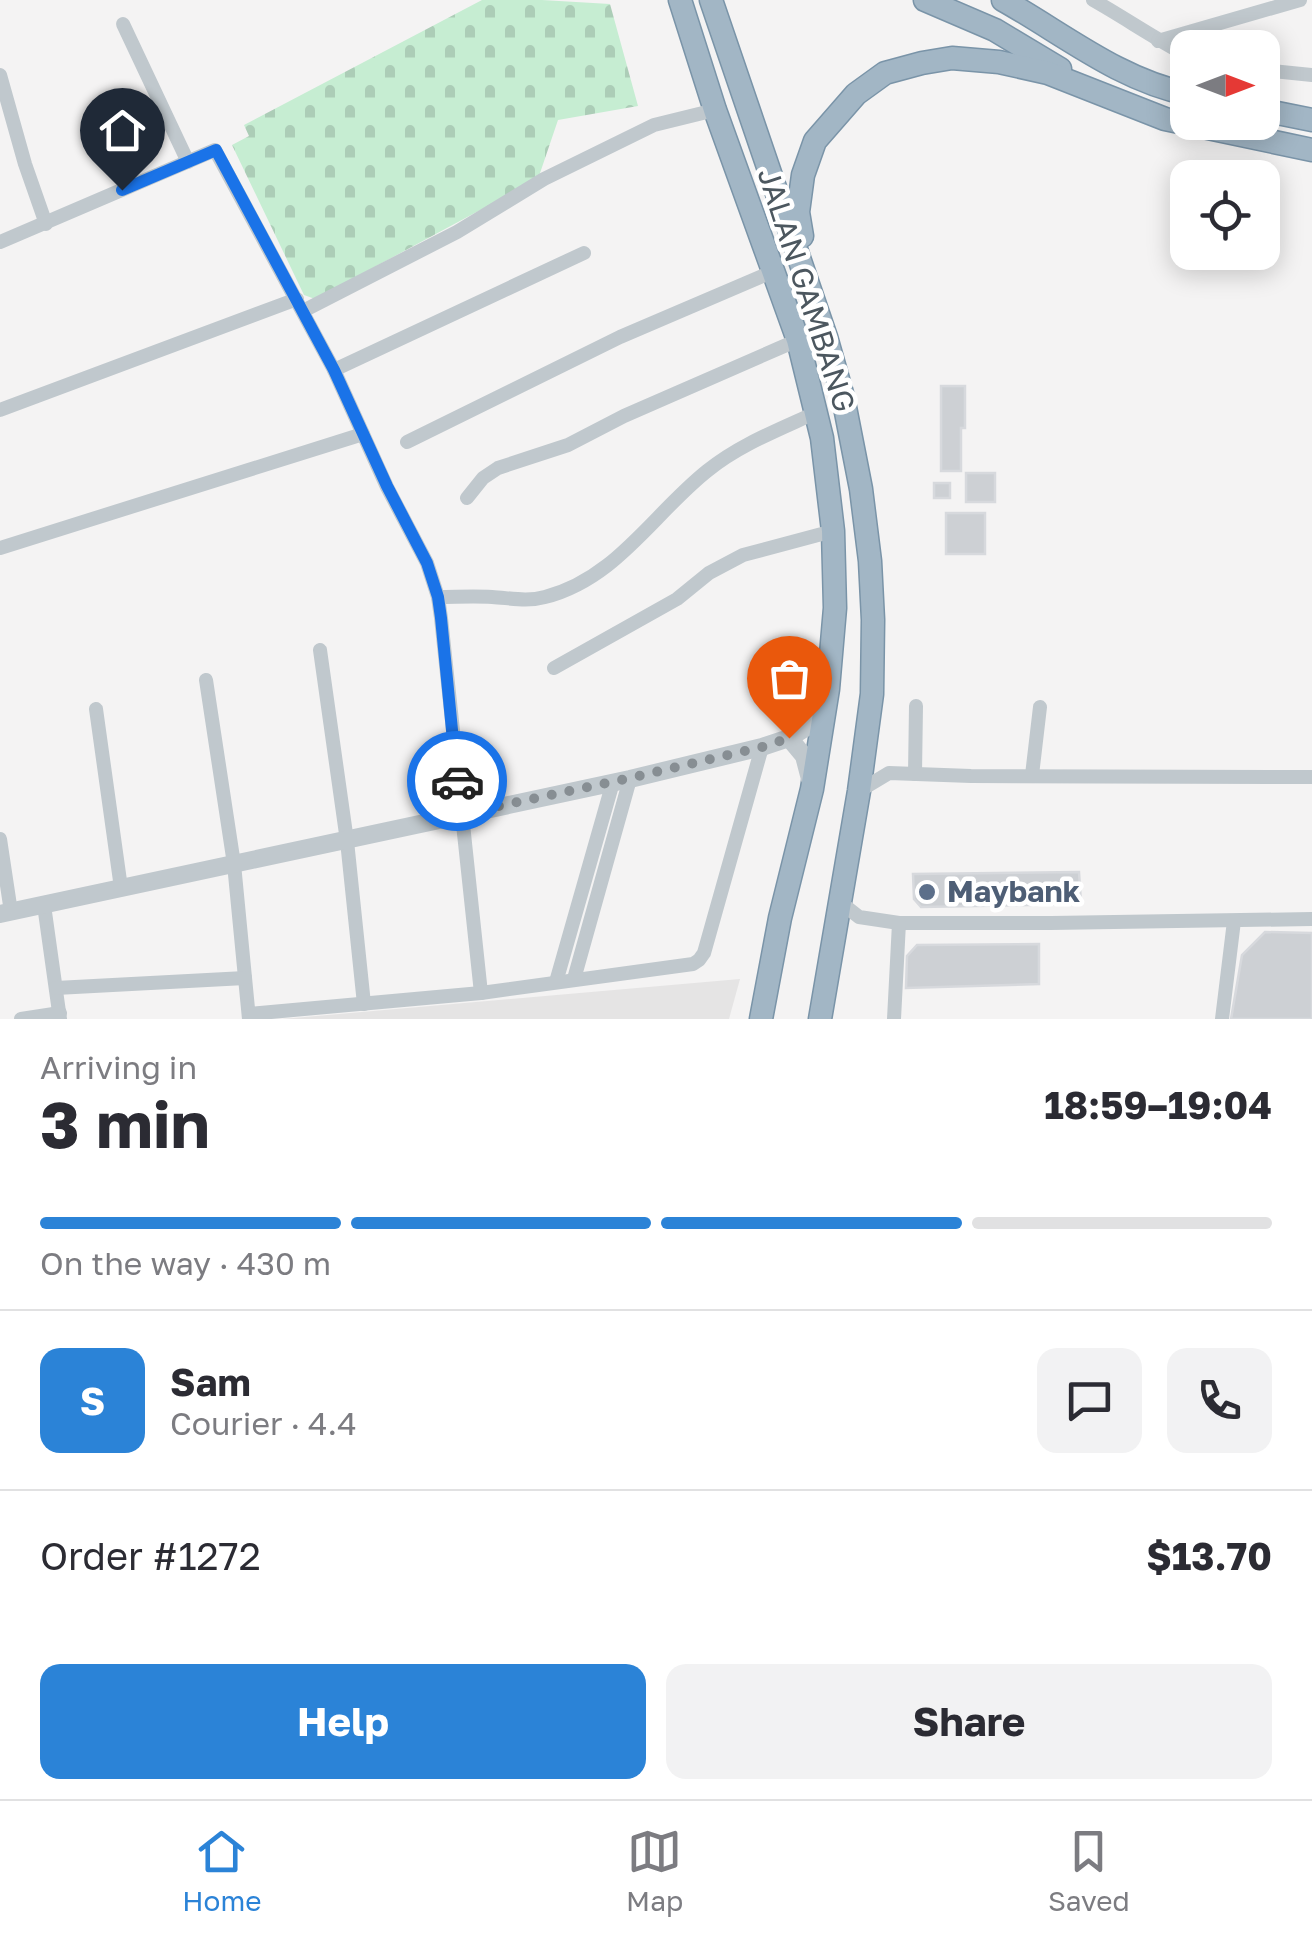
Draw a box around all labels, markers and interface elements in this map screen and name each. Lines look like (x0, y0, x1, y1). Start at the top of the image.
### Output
north arrow (1170, 30, 1280, 140)
map controls (1170, 30, 1280, 270)
pin (80, 88, 165, 191)
icon: home (95, 103, 150, 158)
button: locate (1170, 160, 1280, 270)
street label: JALAN GAMBANG (751, 163, 863, 416)
pin (747, 636, 832, 739)
icon: bag (762, 651, 817, 706)
courier (407, 731, 507, 831)
icon: car (430, 754, 485, 809)
place label: Maybank (947, 873, 1081, 909)
marker: Maybank (916, 881, 938, 903)
text: Arriving in (40, 1048, 197, 1086)
text: 18:59–19:04 (1044, 1082, 1272, 1127)
text: 3 min (40, 1084, 210, 1162)
text: On the way · 430 m (40, 1244, 331, 1282)
button: chat (1037, 1348, 1142, 1453)
button: phone (1167, 1348, 1272, 1453)
text: Sam (170, 1359, 251, 1404)
text: S (80, 1378, 105, 1423)
text: Courier · 4.4 (170, 1404, 357, 1442)
text: Order #1272 (40, 1533, 261, 1578)
text: $13.70 (1146, 1533, 1272, 1578)
button: Help (40, 1664, 646, 1779)
button: Share (666, 1664, 1272, 1779)
tab: Home (182, 1824, 261, 1917)
tab: Map (626, 1824, 683, 1917)
tab: Saved (1048, 1824, 1130, 1917)

